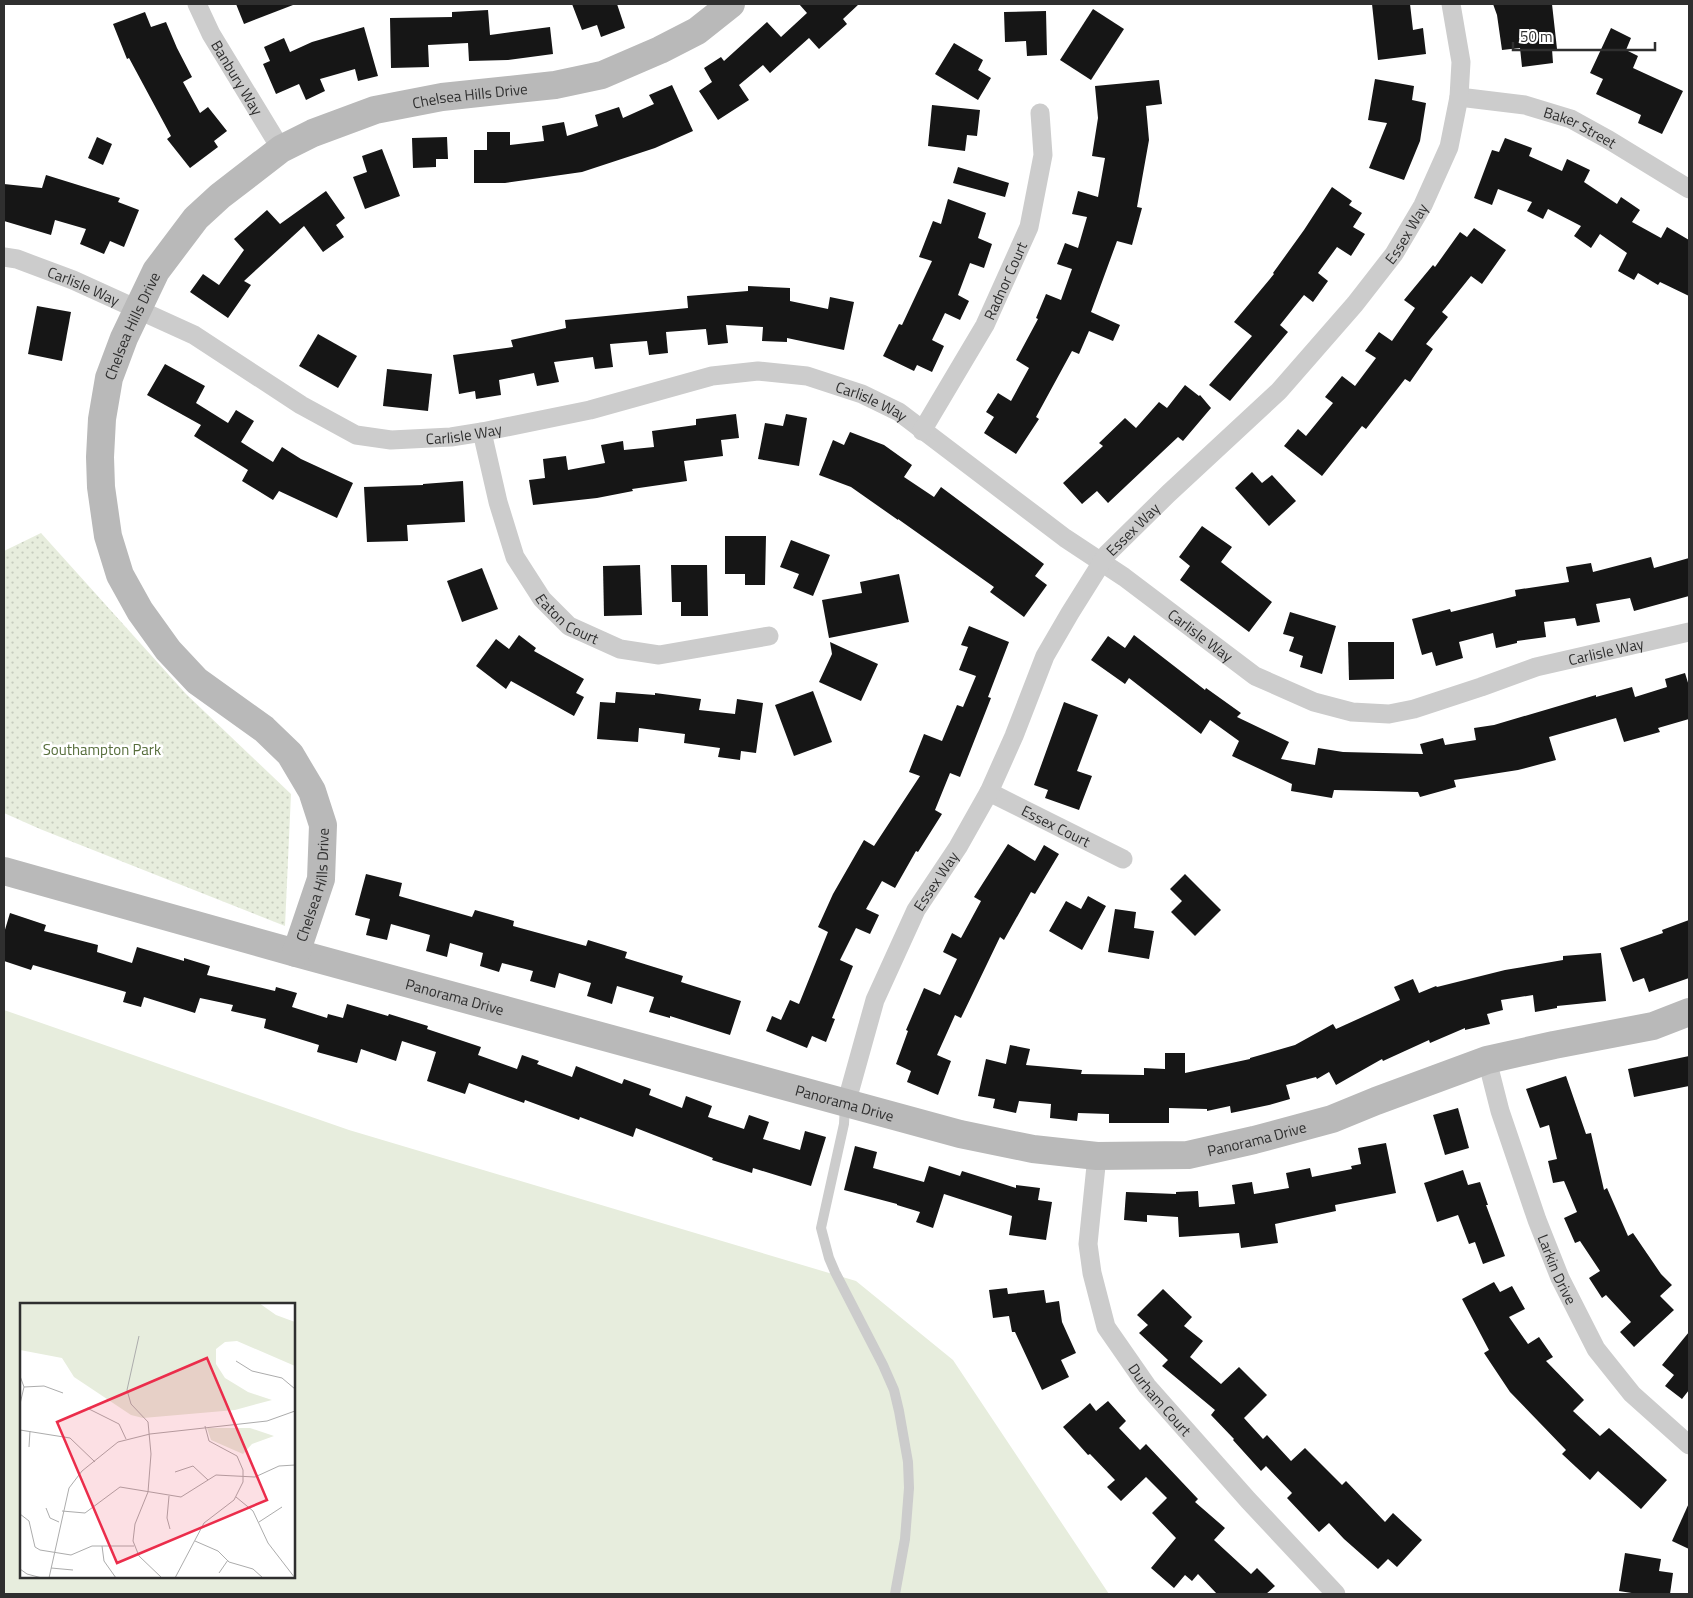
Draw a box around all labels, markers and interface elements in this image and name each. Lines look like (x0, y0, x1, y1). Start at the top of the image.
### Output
scale bar (1513, 20, 1656, 52)
text: 50 m (1520, 25, 1553, 48)
street label: Banbury Way (206, 36, 269, 119)
street label: Chelsea Hills Drive (410, 76, 529, 114)
street label: Baker Street (1541, 100, 1622, 154)
street label: Essex Way (1379, 199, 1433, 269)
street label: Radnor Court (977, 237, 1033, 323)
street label: Carlisle Way (44, 260, 124, 311)
street label: Chelsea Hills Drive (98, 268, 166, 383)
street label: Carlisle Way (833, 375, 913, 426)
street label: Carlisle Way (425, 417, 504, 450)
street label: Essex Way (1100, 497, 1165, 561)
street label: Eaton Court (530, 589, 603, 650)
street label: Carlisle Way (1163, 603, 1238, 667)
street label: Carlisle Way (1566, 631, 1646, 671)
park label: Southampton Park (43, 738, 161, 761)
street label: Essex Court (1018, 799, 1095, 853)
street label: Chelsea Hills Drive (289, 828, 334, 944)
street label: Essex Way (907, 846, 964, 915)
street label: Panorama Drive (403, 972, 507, 1021)
street label: Panorama Drive (793, 1078, 897, 1127)
street label: Panorama Drive (1205, 1115, 1309, 1162)
street label: Larkin Drive (1532, 1231, 1583, 1308)
inset map (20, 1303, 295, 1578)
street label: Durham Court (1123, 1358, 1198, 1441)

